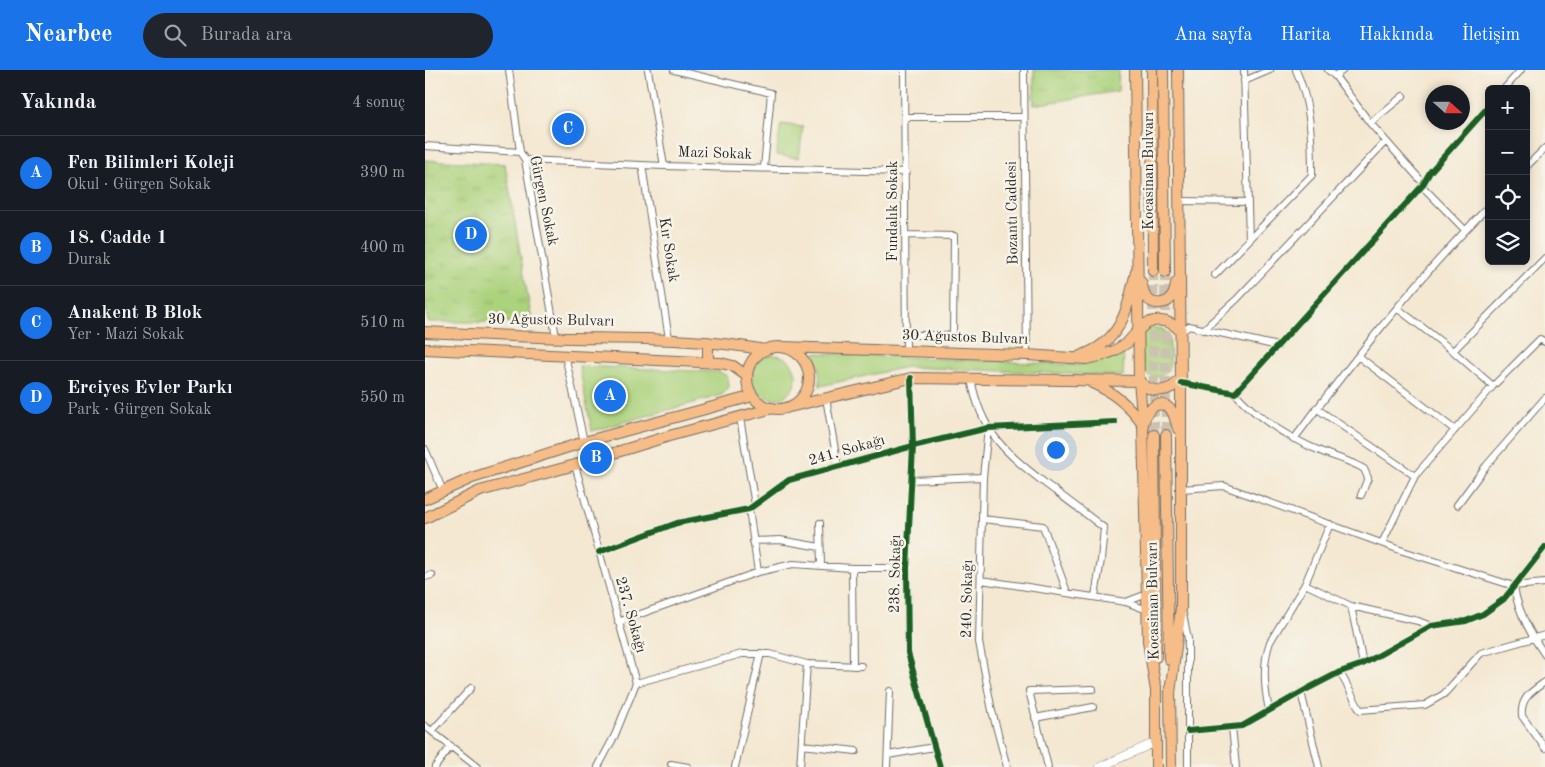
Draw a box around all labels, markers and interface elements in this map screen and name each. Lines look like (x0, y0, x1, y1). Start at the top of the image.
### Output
search box (143, 13, 493, 58)
icon: search (161, 21, 189, 49)
text: Nearbee (25, 23, 113, 47)
text: Burada ara (201, 26, 292, 45)
text: Ana sayfa (1174, 26, 1252, 44)
text: Harita (1280, 26, 1331, 44)
text: Hakkında (1359, 26, 1434, 44)
text: İletişim (1462, 26, 1520, 44)
north arrow (1425, 85, 1470, 130)
map controls (1485, 85, 1530, 265)
button: + (1485, 85, 1530, 130)
text: Yakında (20, 92, 96, 113)
text: 4 sonuç (352, 95, 405, 111)
pin: C (552, 110, 584, 148)
street label: Kocasinan Bulvarı (1142, 112, 1157, 230)
button: − (1485, 130, 1530, 175)
street label: Mazi Sokak (677, 145, 753, 163)
text: Fen Bilimleri Koleji (67, 154, 234, 173)
street label: Gürgen Sokak (526, 154, 560, 248)
street label: Fundalık Sokak (886, 160, 901, 262)
street label: Bozantı Caddesi (1005, 161, 1021, 265)
text: A (30, 165, 42, 181)
text: 390 m (360, 165, 405, 181)
button: locate (1485, 175, 1530, 220)
text: Okul · Gürgen Sokak (67, 177, 211, 193)
pin: D (455, 216, 487, 254)
street label: Kır Sokak (655, 216, 681, 284)
button: layers (1485, 220, 1530, 265)
text: 18. Cadde 1 (67, 229, 168, 248)
text: B (30, 240, 42, 256)
text: 400 m (360, 240, 405, 256)
text: Durak (67, 252, 111, 268)
text: Anakent B Blok (67, 304, 202, 323)
street label: 30 Ağustos Bulvarı (488, 312, 614, 330)
text: C (31, 315, 41, 331)
text: 510 m (360, 315, 405, 331)
text: Yer · Mazi Sokak (67, 327, 184, 343)
street label: 30 Ağustos Bulvarı (901, 328, 1029, 348)
pin: A (594, 377, 626, 415)
text: Erciyes Evler Parkı (67, 379, 233, 398)
text: D (30, 390, 42, 406)
text: 550 m (360, 390, 405, 406)
text: Park · Gürgen Sokak (67, 402, 212, 418)
street label: 241. Sokağı (807, 433, 887, 469)
your location (1043, 437, 1069, 463)
pin: B (580, 439, 612, 477)
street label: 238. Sokağı (888, 535, 904, 613)
street label: Kocasinan Bulvarı (1145, 542, 1163, 660)
street label: 240. Sokağı (960, 560, 976, 638)
street label: 237. Sokağı (612, 575, 648, 655)

